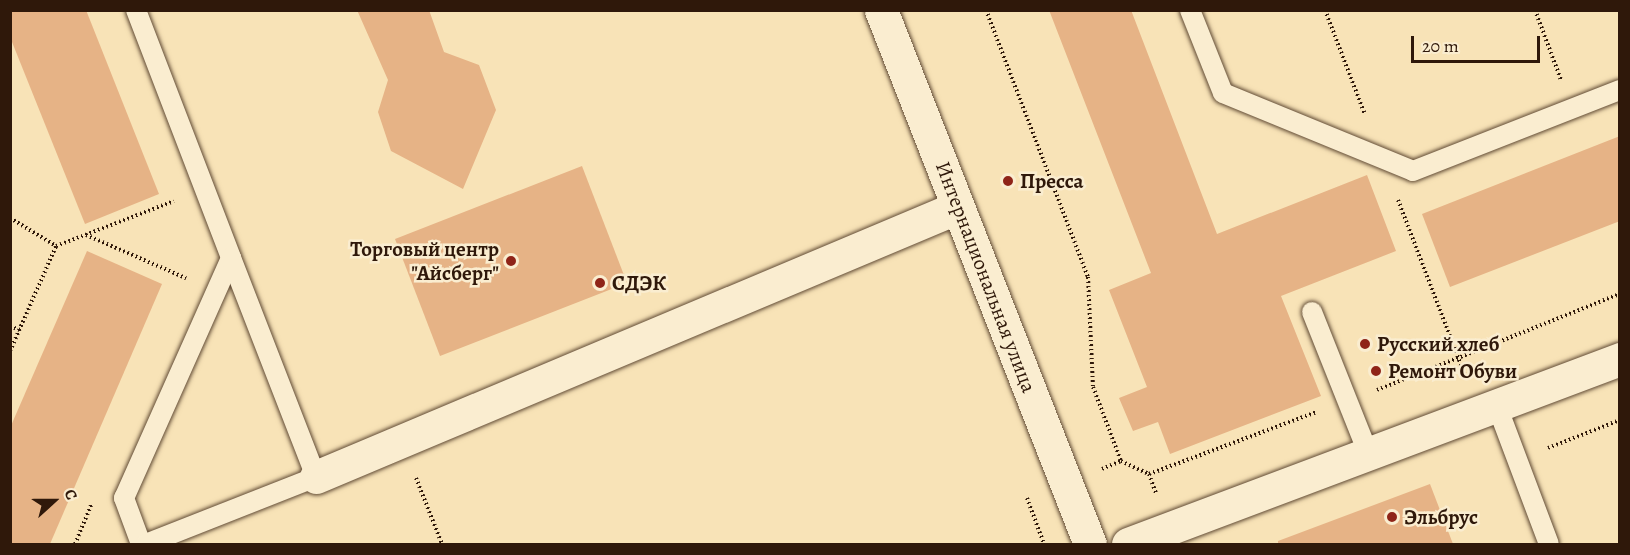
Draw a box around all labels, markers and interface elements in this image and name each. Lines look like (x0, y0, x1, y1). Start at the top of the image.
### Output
scale bar (1414, 24, 1543, 62)
text: 20 m (1422, 34, 1459, 58)
street label: Интернациональная улица (930, 158, 1042, 396)
place label: Пресса (1020, 168, 1084, 194)
marker: Пресса (1001, 174, 1015, 188)
place label: Торговый центр "Айсберг" (350, 236, 499, 286)
marker: Торговый центр "Айсберг" (504, 254, 518, 268)
place label: СДЭК (612, 270, 666, 296)
marker: СДЭК (593, 276, 607, 290)
place label: Русский хлеб (1377, 331, 1499, 357)
marker: Русский хлеб (1358, 337, 1372, 351)
place label: Ремонт Обуви (1388, 358, 1517, 384)
marker: Ремонт Обуви (1369, 364, 1383, 378)
north arrow (24, 471, 84, 531)
text: С (59, 486, 83, 503)
place label: Эльбрус (1404, 504, 1478, 530)
marker: Эльбрус (1385, 510, 1399, 524)

